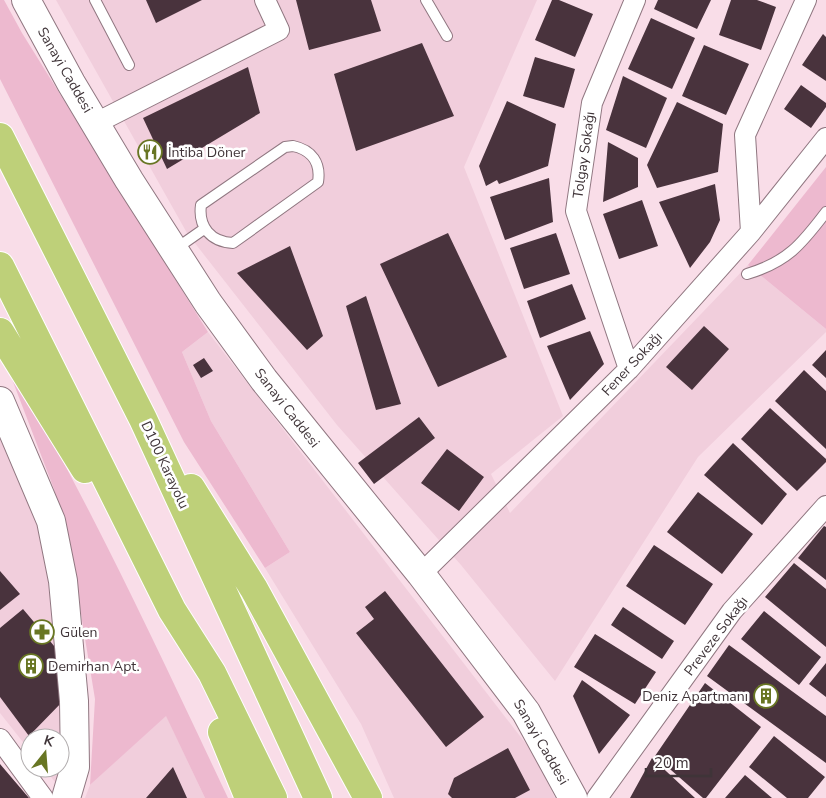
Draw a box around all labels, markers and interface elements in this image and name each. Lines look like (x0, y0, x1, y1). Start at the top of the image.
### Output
street label: Sanayi Caddesi (33, 24, 97, 116)
street label: Tolgay Sokağı (568, 110, 600, 200)
restaurant icon: İntiba Döner (137, 139, 163, 165)
place label: İntiba Döner (168, 143, 245, 162)
street label: Fener Sokağı (597, 328, 667, 400)
street label: Sanayi Caddesi (250, 364, 324, 452)
street label: D100 Karayolu (136, 418, 194, 512)
street label: Preveze Sokağı (680, 592, 752, 680)
pharmacy icon: Gülen (29, 619, 55, 645)
place label: Gülen (60, 623, 98, 642)
building icon: Demirhan Apt. (18, 653, 44, 679)
place label: Demirhan Apt. (48, 657, 140, 676)
building icon: Deniz Apartmanı (753, 683, 779, 709)
place label: Deniz Apartmanı (642, 687, 748, 706)
street label: Sanayi Caddesi (509, 696, 573, 788)
north arrow (20, 728, 70, 778)
text: K (41, 731, 57, 752)
scale bar (646, 746, 711, 778)
text: 20 m (654, 753, 689, 773)

